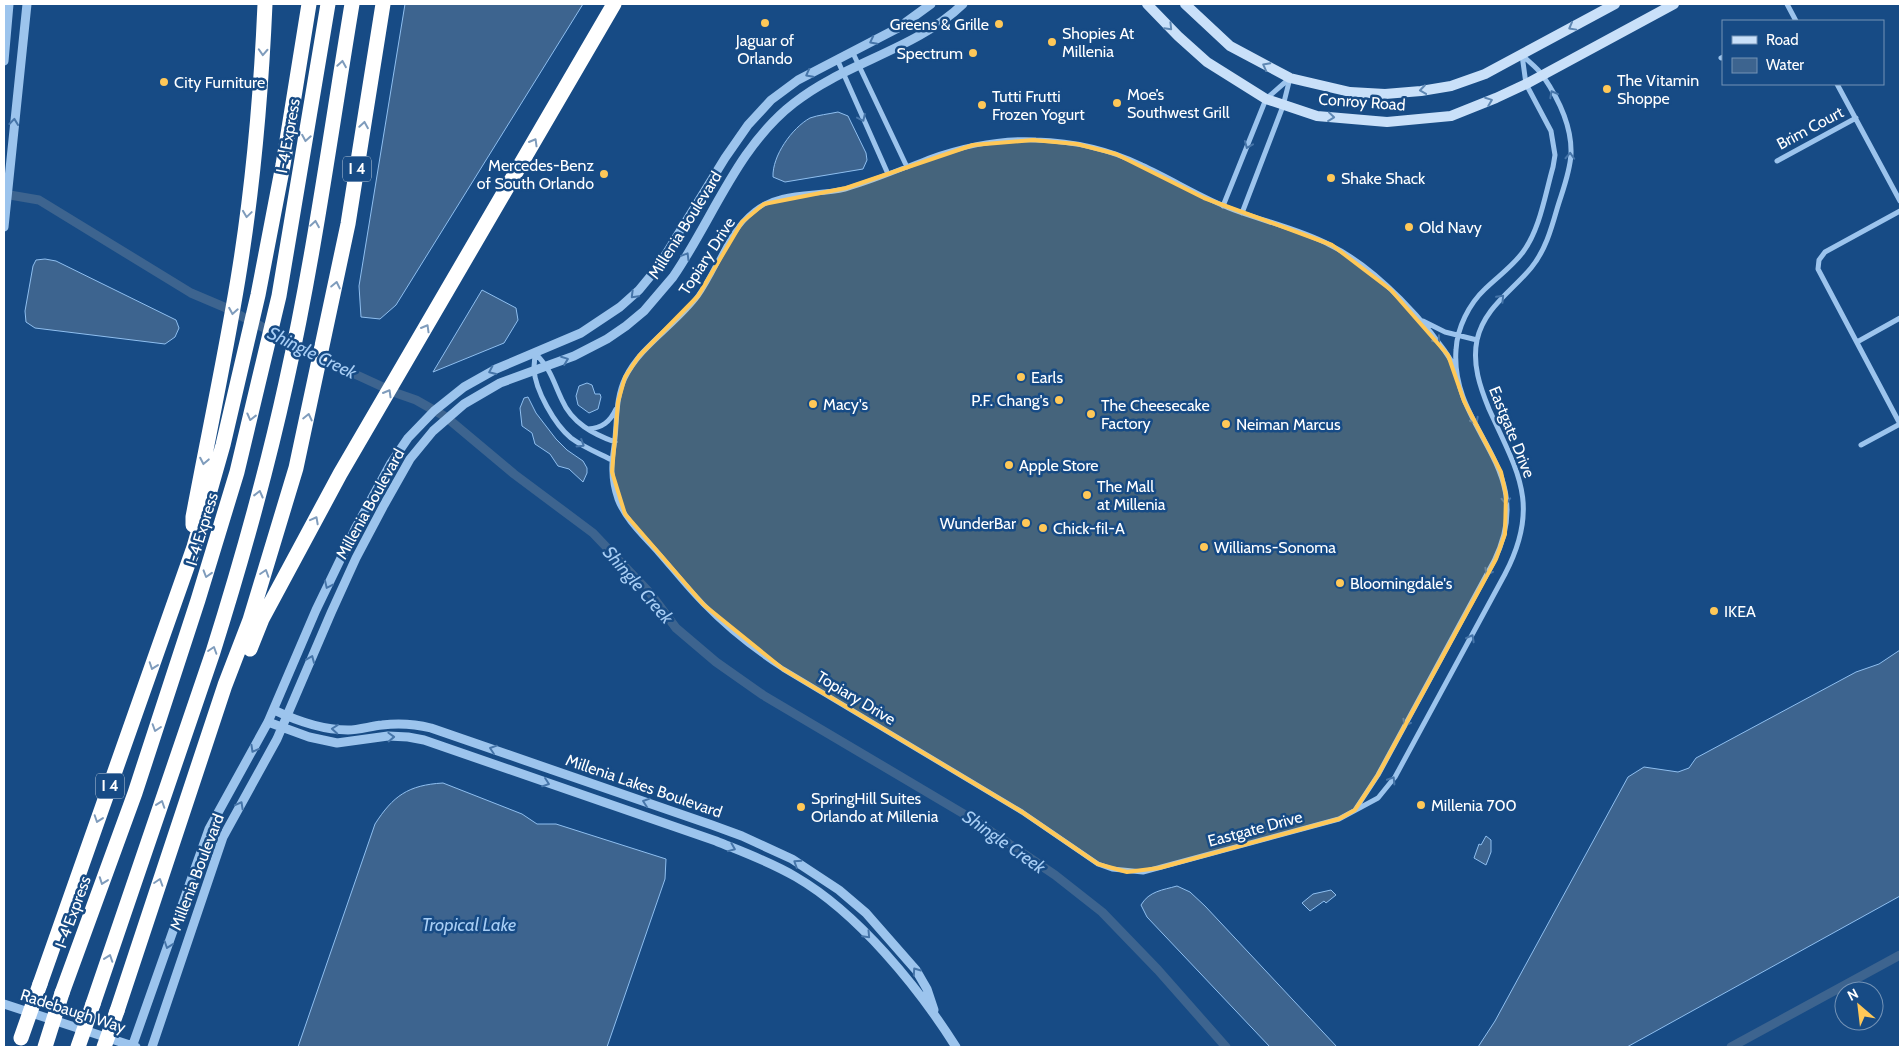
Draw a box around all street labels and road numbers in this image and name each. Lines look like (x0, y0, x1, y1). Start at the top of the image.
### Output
street label: Conroy Road (1318, 89, 1406, 115)
street label: I-4 Express (272, 97, 304, 175)
street label: Brim Court (1773, 102, 1847, 153)
road number: I 4 (343, 156, 371, 182)
street label: Millenia Boulevard (644, 168, 726, 282)
street label: Topiary Drive (675, 214, 739, 298)
street label: Eastgate Drive (1485, 383, 1539, 481)
street label: Millenia Boulevard (332, 445, 408, 563)
street label: I-4 Express (182, 490, 222, 568)
street label: Topiary Drive (813, 667, 899, 729)
street label: Millenia Lakes Boulevard (563, 750, 725, 822)
road number: I 4 (96, 774, 124, 798)
street label: Eastgate Drive (1206, 807, 1304, 851)
street label: Millenia Boulevard (166, 811, 228, 933)
street label: I-4 Express (51, 873, 95, 951)
street label: Radebaugh Way (18, 985, 128, 1037)

